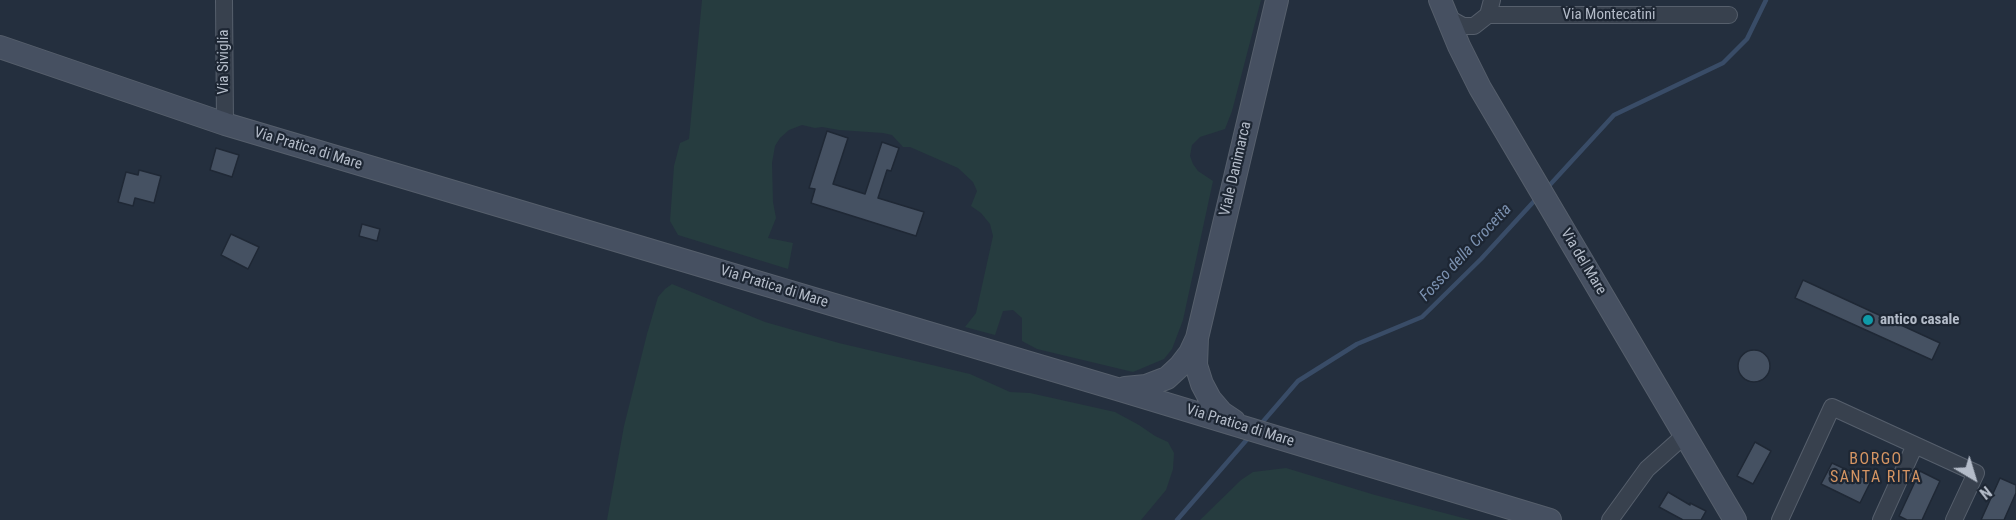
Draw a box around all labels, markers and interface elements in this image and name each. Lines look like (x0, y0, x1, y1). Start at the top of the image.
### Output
street label: Via Montecatini (1563, 6, 1655, 24)
street label: Via Siviglia (215, 29, 233, 95)
street label: Viale Danimarca (1216, 120, 1256, 218)
street label: Via Pratica di Mare (252, 124, 364, 174)
water label: Fosso della Crocetta (1416, 200, 1516, 306)
street label: Via del Mare (1556, 226, 1610, 298)
street label: Via Pratica di Mare (718, 262, 830, 312)
place label: antico casale (1880, 311, 1959, 329)
marker: antico casale (1861, 313, 1875, 327)
street label: Via Pratica di Mare (1184, 401, 1296, 451)
north arrow (1944, 448, 2004, 508)
district label: BORGO SANTA RITA (1830, 450, 1922, 488)
text: N (1976, 482, 1995, 503)

